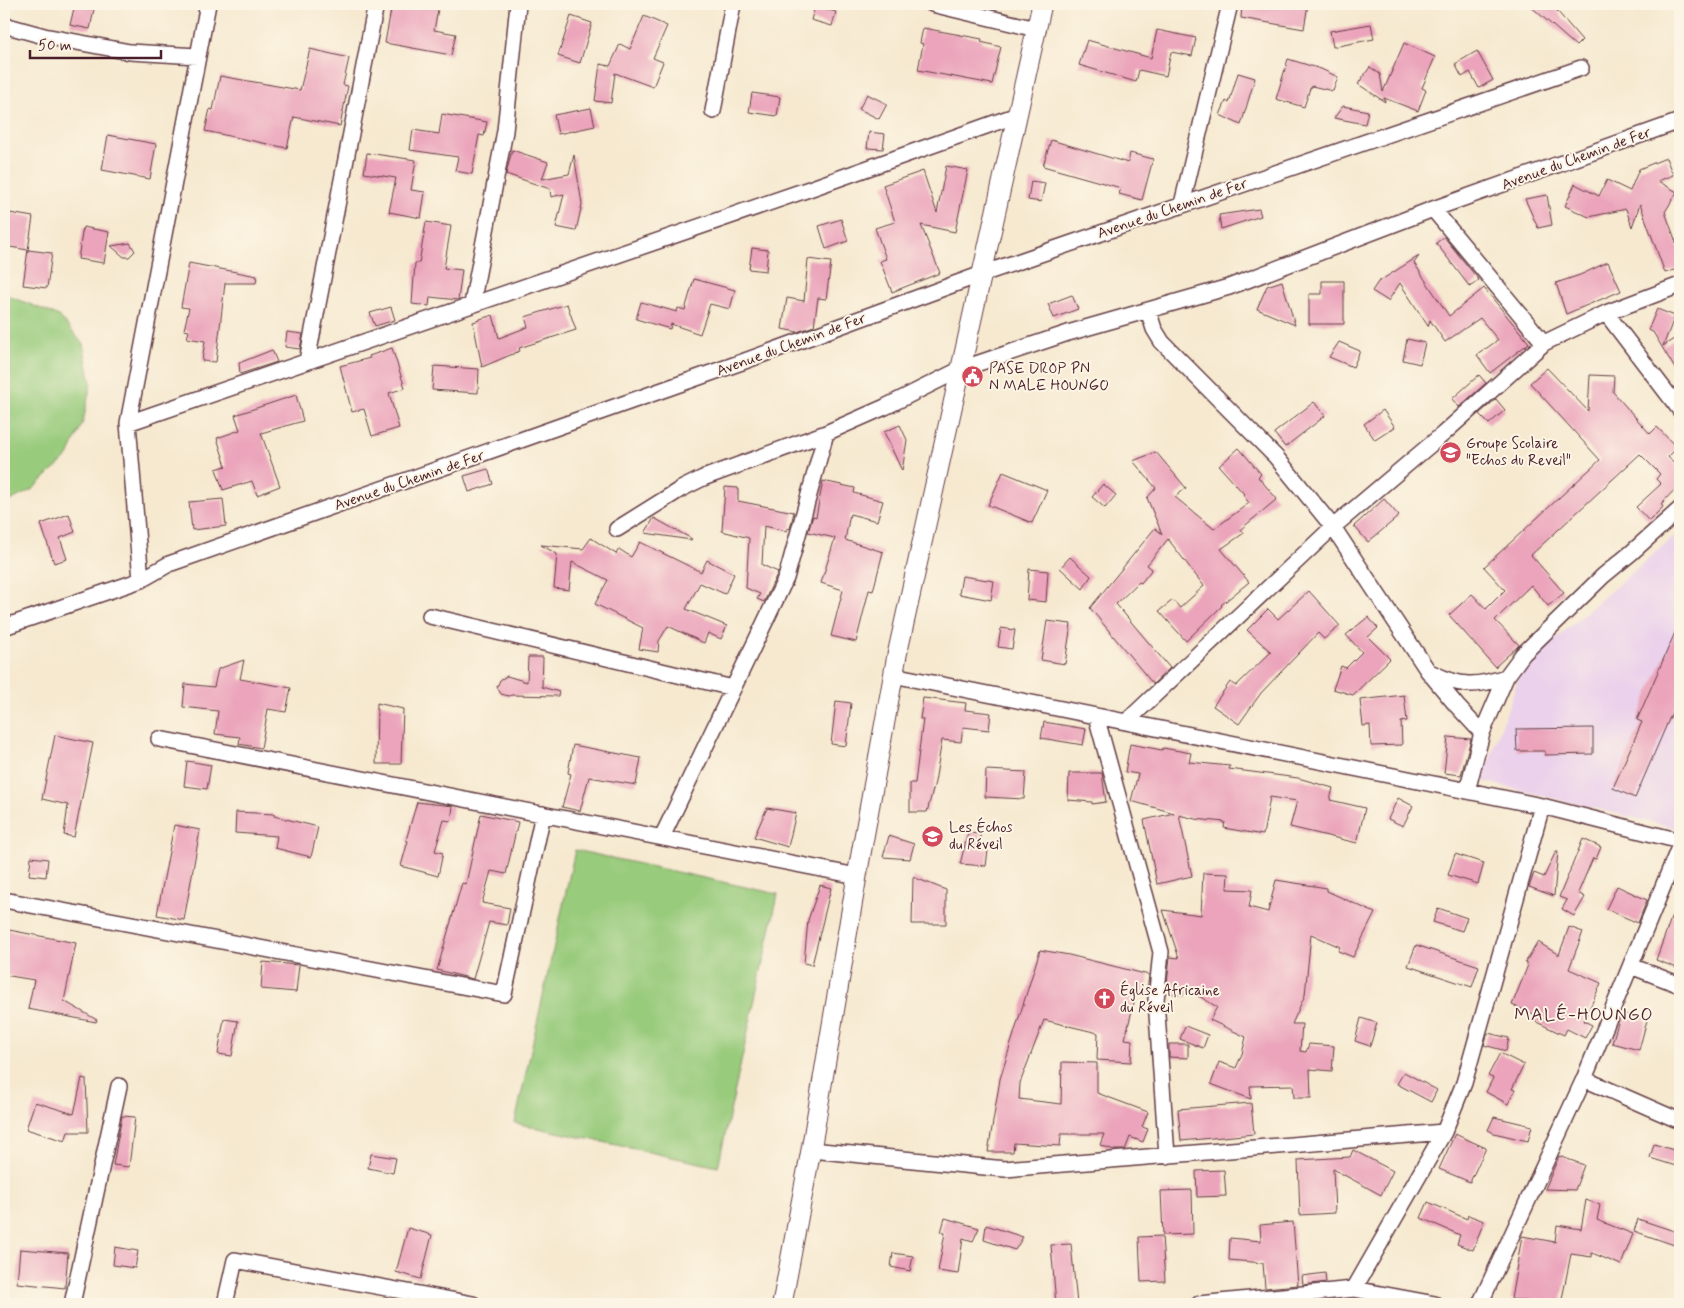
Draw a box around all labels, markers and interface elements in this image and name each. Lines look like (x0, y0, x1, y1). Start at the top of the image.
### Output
scale bar (30, 28, 161, 60)
text: 50 m (38, 36, 72, 56)
street label: Avenue du Chemin de Fer (1499, 122, 1654, 195)
street label: Avenue du Chemin de Fer (1095, 174, 1251, 244)
street label: Avenue du Chemin de Fer (714, 308, 869, 381)
place label: PASE DROP PN N MALE HOUNGO (989, 359, 1109, 396)
public building icon: PASE DROP PN N MALE HOUNGO (961, 365, 985, 389)
place label: Groupe Scolaire "Echos du Reveil" (1466, 434, 1571, 471)
school or university icon: Groupe Scolaire "Echos du Reveil" (1438, 440, 1462, 464)
street label: Avenue du Chemin de Fer (332, 446, 488, 516)
place label: Les Échos du Réveil (949, 817, 1013, 855)
school or university icon: Les Échos du Réveil (921, 824, 945, 848)
place label: Église Africaine du Réveil (1120, 980, 1220, 1018)
church icon: Église Africaine du Réveil (1092, 987, 1116, 1011)
district label: MALÉ-HOUNGO (1514, 1003, 1654, 1027)

